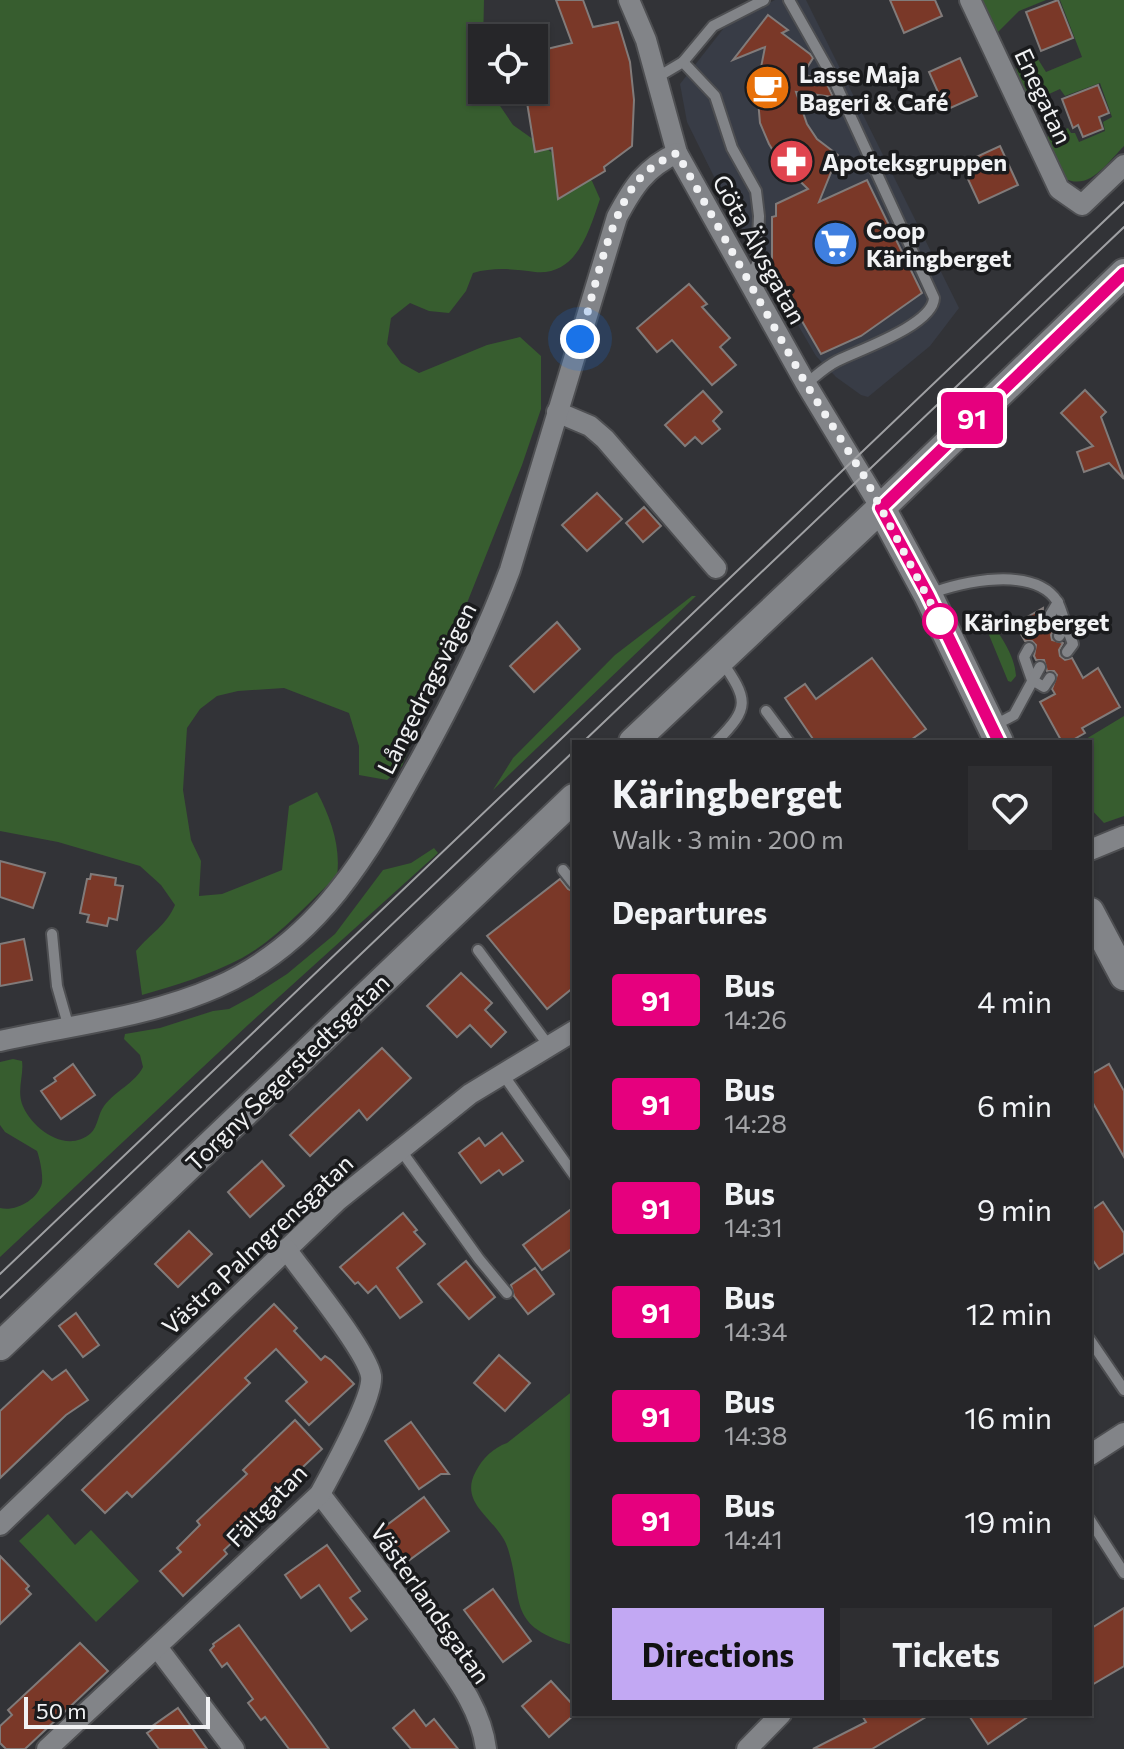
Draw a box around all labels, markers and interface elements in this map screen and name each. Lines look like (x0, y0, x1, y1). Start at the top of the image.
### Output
map controls (468, 24, 548, 104)
button: locate (468, 24, 548, 104)
street label: Enegatan (1009, 44, 1079, 148)
place label: Lasse Maja Bageri & Café (799, 59, 948, 116)
cafe icon: Lasse Maja Bageri & Café (744, 63, 792, 111)
pharmacy icon: Apoteksgruppen (767, 137, 815, 185)
place label: Apoteksgruppen (822, 147, 1007, 176)
street label: Göta Älvsgatan (707, 169, 813, 329)
place label: Coop Käringberget (866, 215, 1011, 272)
supermarket icon: Coop Käringberget (811, 219, 859, 267)
your location (560, 319, 600, 359)
line badge: 91 (936, 392, 1008, 444)
text: 91 (957, 401, 987, 435)
street label: Långedragsvägen (370, 597, 482, 779)
marker: Käringberget (923, 604, 957, 638)
place label: Käringberget (964, 607, 1109, 636)
button: heart (968, 766, 1052, 850)
text: Käringberget (612, 769, 842, 816)
text: Walk · 3 min · 200 m (612, 823, 844, 854)
text: Departures (612, 893, 767, 930)
text: Bus (724, 966, 775, 1003)
street label: Torgny Segerstedtsgatan (179, 967, 395, 1177)
text: 4 min (977, 982, 1052, 1019)
text: 91 (641, 983, 671, 1017)
text: 14:26 (724, 1003, 787, 1034)
text: Bus (724, 1070, 775, 1107)
text: 6 min (977, 1086, 1052, 1123)
text: 91 (641, 1087, 671, 1121)
text: 14:28 (724, 1107, 787, 1138)
street label: Västra Palmgrensgatan (155, 1148, 359, 1340)
text: Bus (724, 1174, 775, 1211)
text: 9 min (977, 1190, 1052, 1227)
text: 91 (641, 1191, 671, 1225)
text: 14:31 (724, 1211, 783, 1242)
text: Bus (724, 1278, 775, 1315)
text: 12 min (966, 1294, 1052, 1331)
text: 91 (641, 1295, 671, 1329)
text: 14:34 (724, 1315, 787, 1346)
text: Bus (724, 1382, 775, 1419)
text: 16 min (964, 1398, 1052, 1435)
text: 91 (641, 1399, 671, 1433)
text: 14:38 (724, 1419, 787, 1450)
street label: Fältgatan (220, 1458, 312, 1552)
text: Bus (724, 1486, 775, 1523)
text: 19 min (964, 1502, 1052, 1539)
text: 91 (641, 1503, 671, 1537)
street label: Västerlandsgatan (365, 1517, 497, 1689)
text: 14:41 (724, 1523, 783, 1554)
button: Directions (612, 1608, 824, 1700)
button: Tickets (840, 1608, 1052, 1700)
scale bar (24, 1693, 210, 1729)
text: 50 m (36, 1697, 86, 1724)

